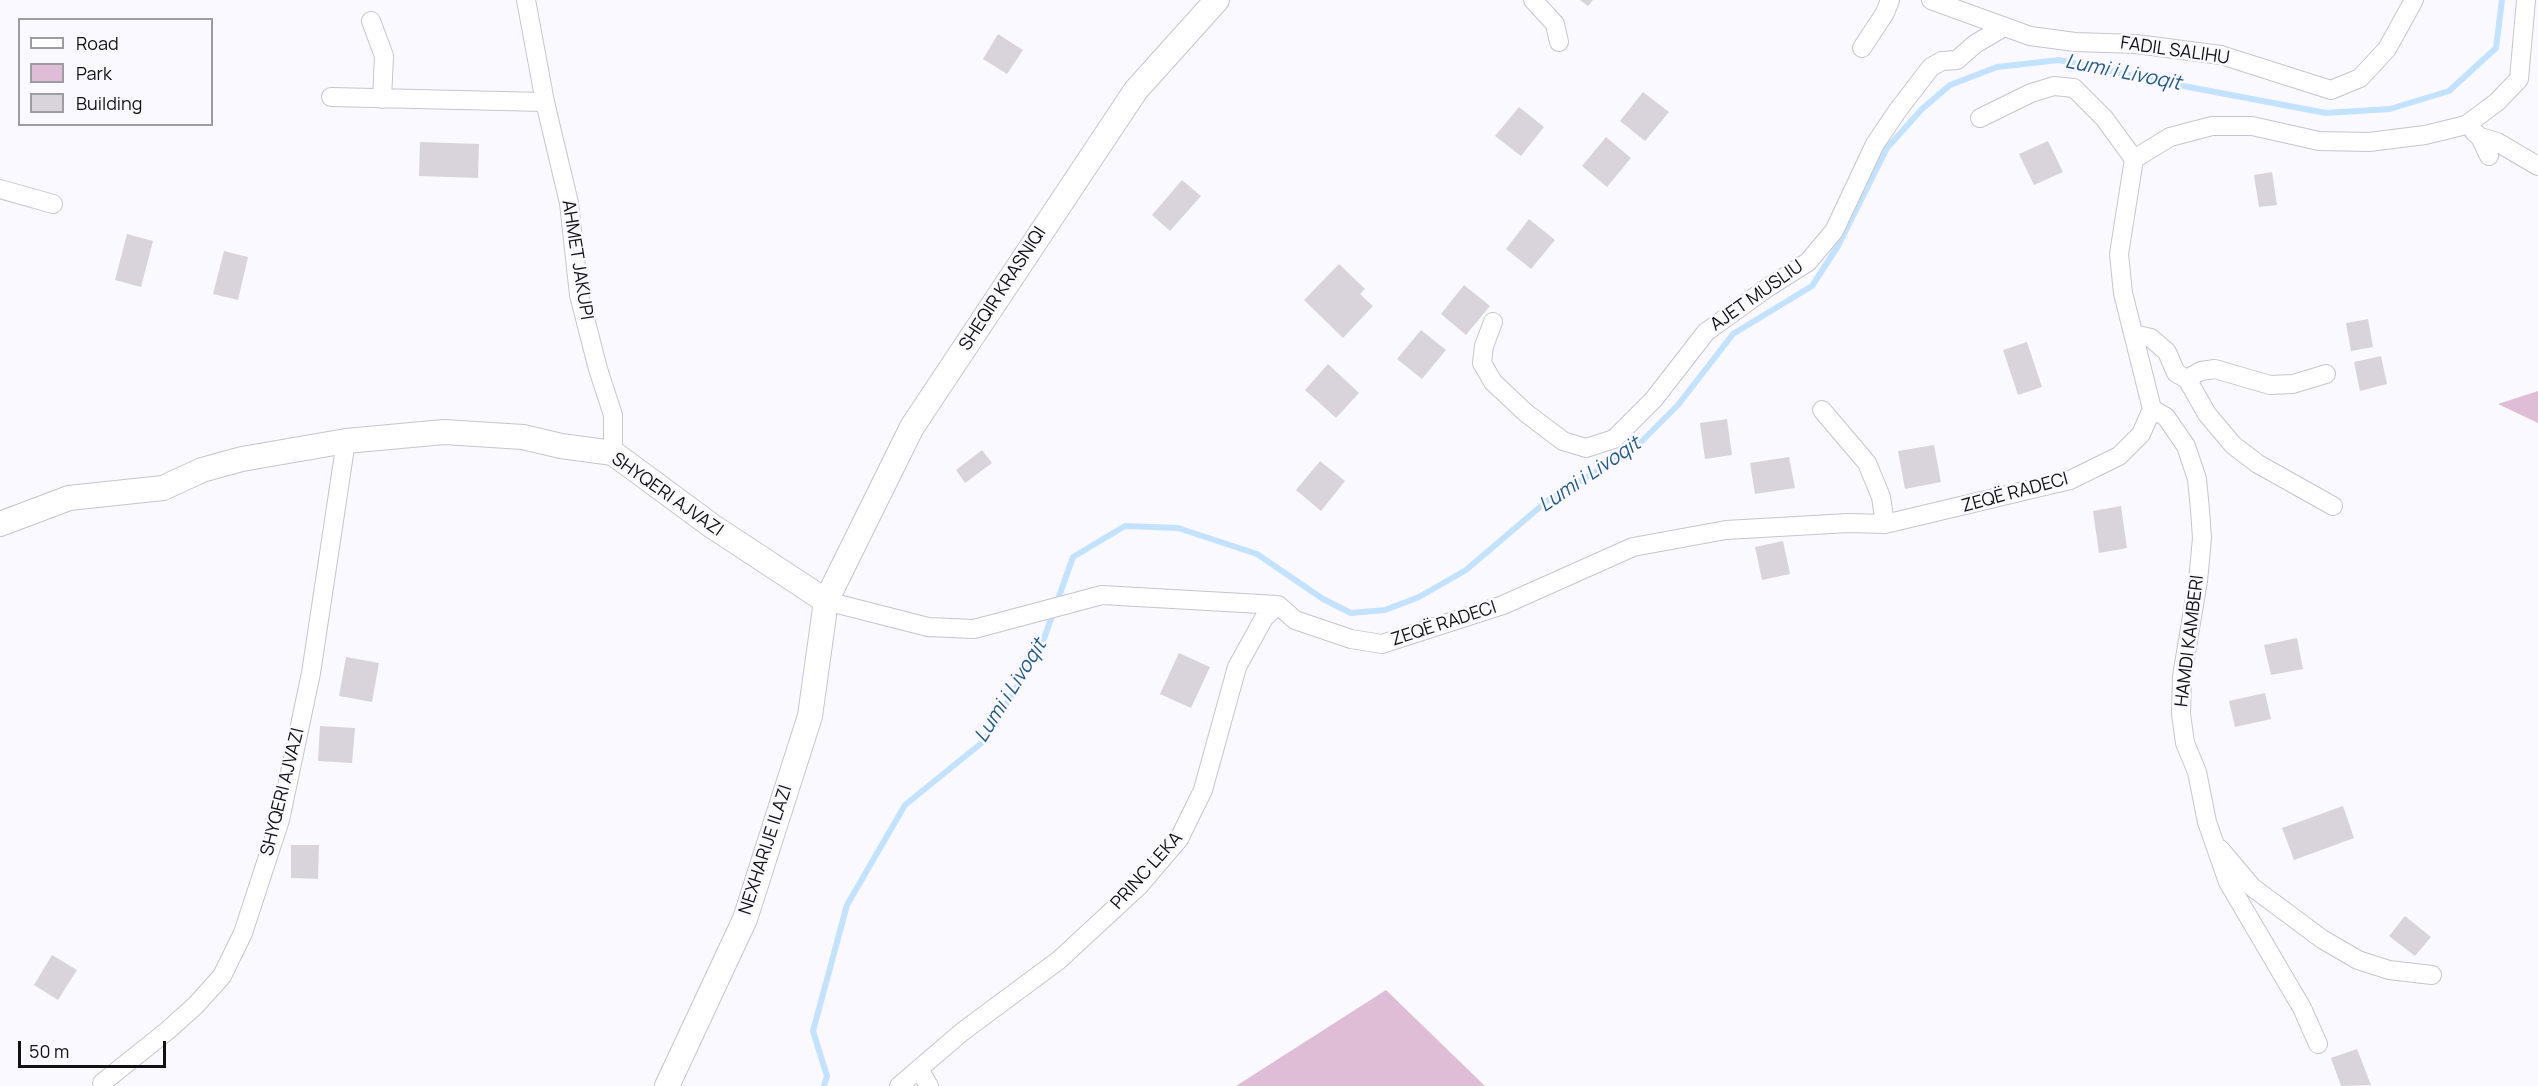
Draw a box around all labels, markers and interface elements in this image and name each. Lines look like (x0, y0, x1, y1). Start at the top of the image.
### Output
legend (18, 18, 213, 126)
text: Road (76, 31, 119, 55)
street label: FADIL SALIHU (2119, 33, 2231, 69)
water label: Lumi i Livoqit (2063, 50, 2183, 96)
text: Park (76, 61, 112, 85)
text: Building (76, 91, 142, 115)
street label: AHMET JAKUPI (557, 198, 597, 322)
street label: SHEQIR KRASNIQI (955, 223, 1051, 355)
street label: AJET MUSLIU (1706, 256, 1808, 336)
water label: Lumi i Livoqit (1535, 432, 1645, 518)
street label: SHYQERI AJVAZI (607, 449, 727, 541)
street label: ZEQË RADECI (1959, 468, 2071, 518)
street label: HAMDI KAMBERI (2171, 574, 2209, 708)
street label: ZEQË RADECI (1389, 597, 1499, 651)
water label: Lumi i Livoqit (970, 635, 1052, 747)
street label: SHYQERI AJVAZI (257, 726, 309, 858)
street label: NEXHARIJE ILAZI (735, 782, 797, 918)
street label: PRINC LEKA (1107, 828, 1187, 914)
scale bar (21, 1029, 170, 1067)
text: 50 m (29, 1039, 69, 1063)

